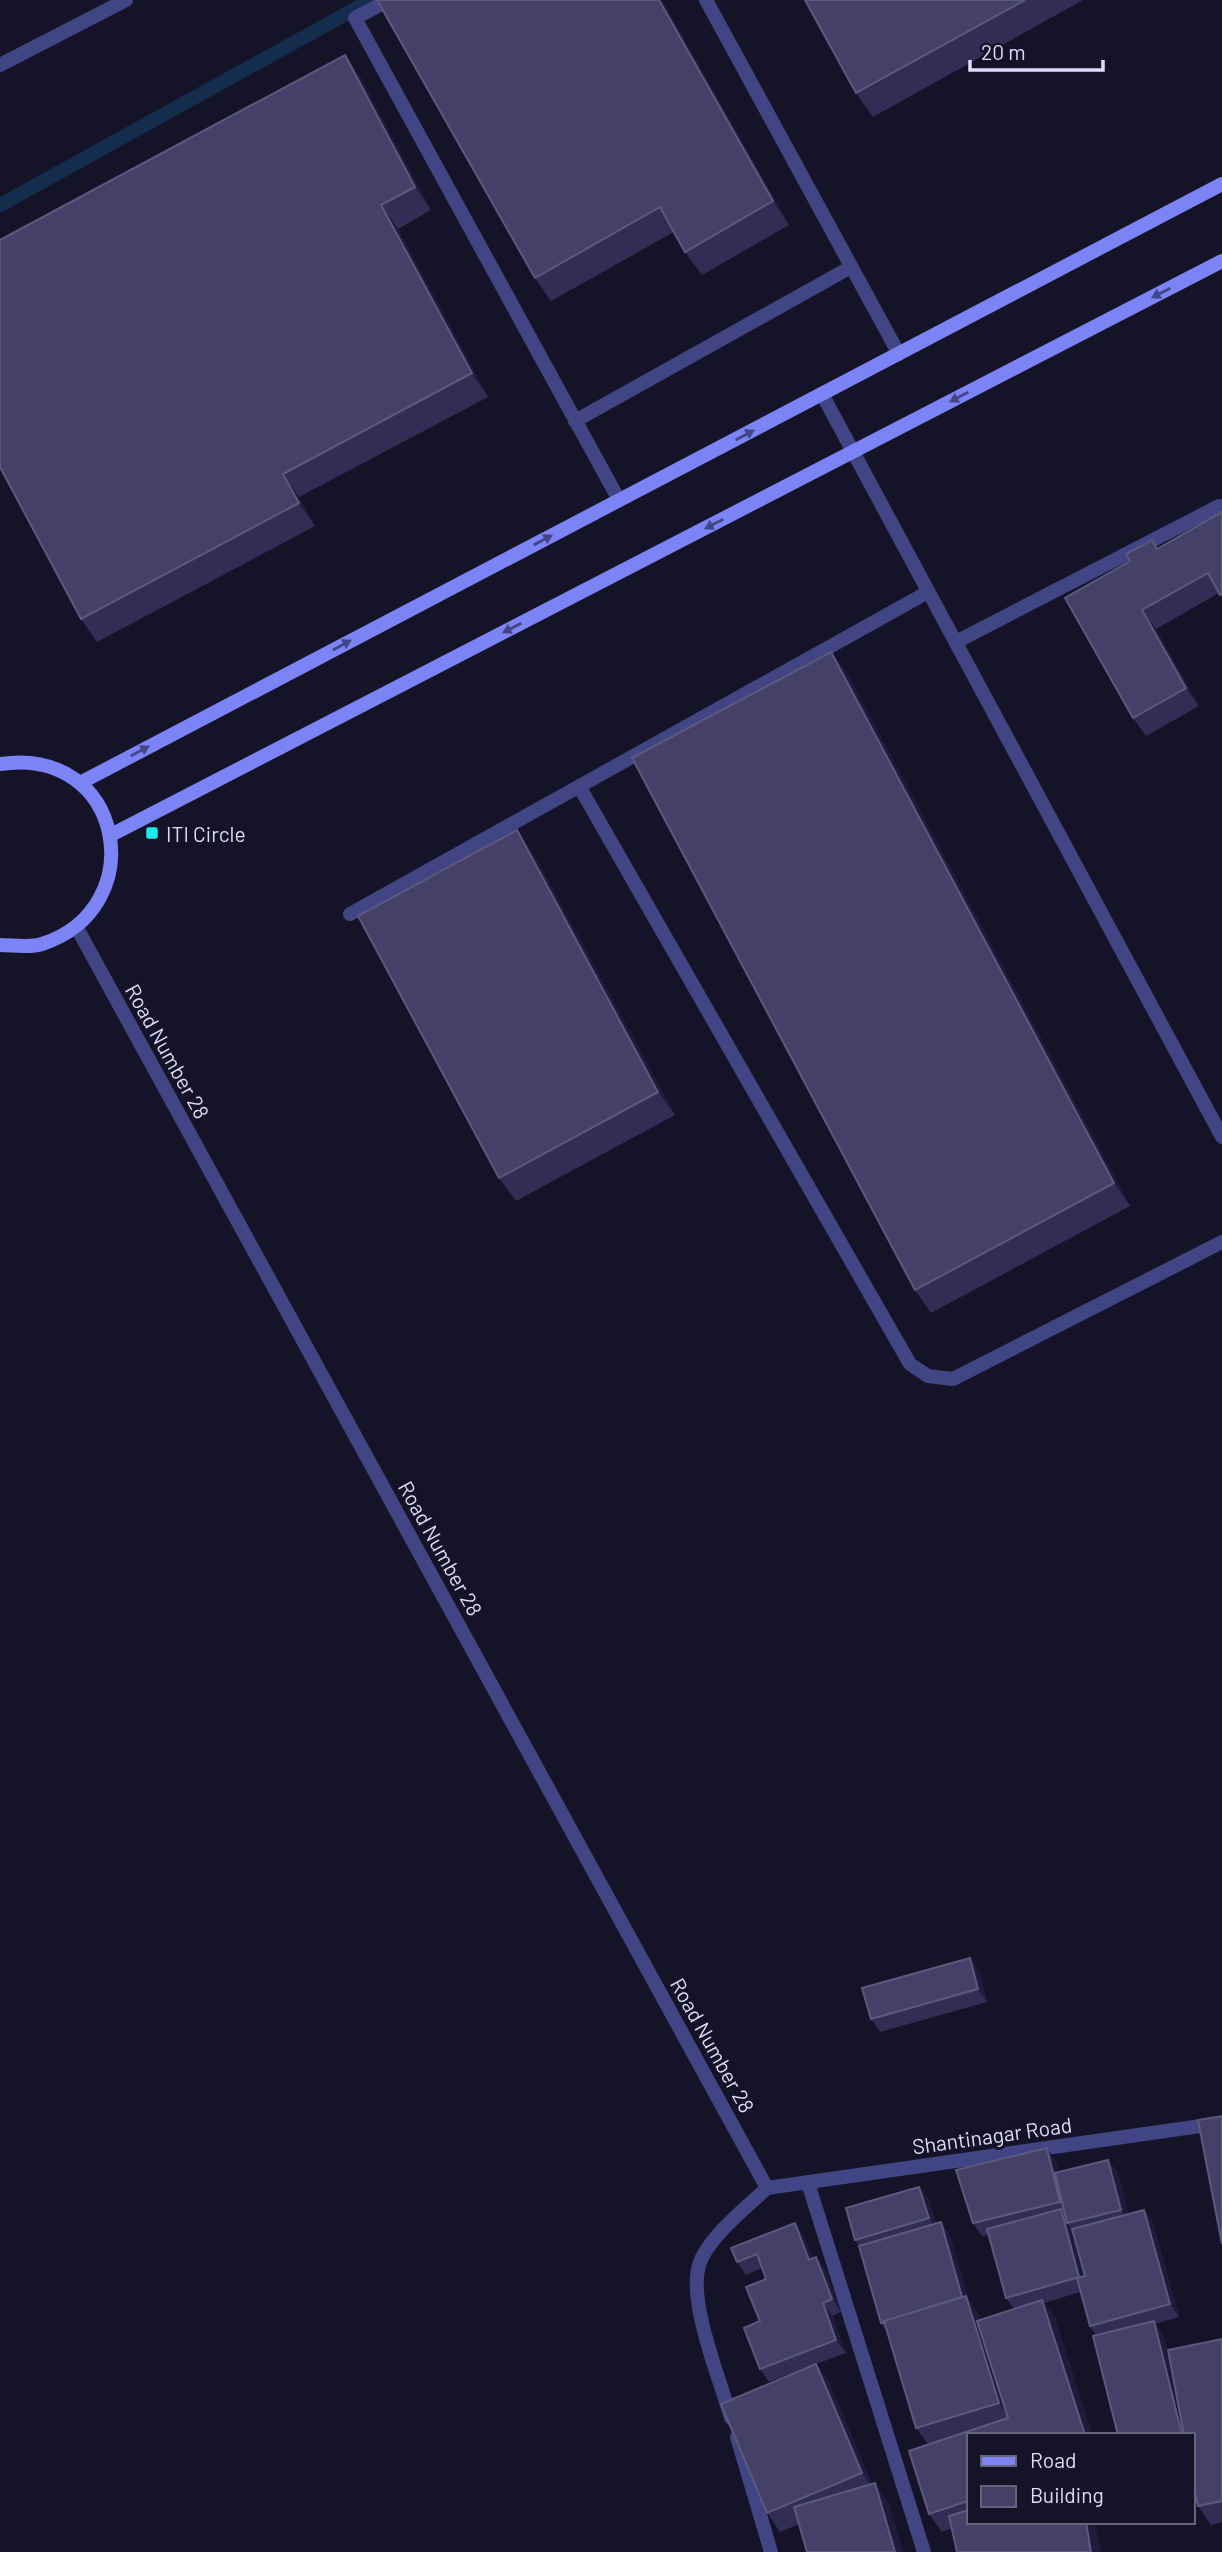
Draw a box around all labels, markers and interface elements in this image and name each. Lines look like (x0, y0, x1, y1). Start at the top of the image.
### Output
scale bar (970, 28, 1103, 72)
text: 20 m (981, 39, 1026, 64)
one-way arrow (1151, 287, 1171, 298)
one-way arrow (949, 391, 969, 403)
one-way arrow (735, 429, 755, 440)
one-way arrow (704, 518, 724, 530)
one-way arrow (534, 534, 553, 546)
one-way arrow (501, 622, 521, 634)
one-way arrow (332, 640, 352, 651)
one-way arrow (130, 745, 150, 757)
place label: ITI Circle (166, 821, 246, 846)
marker: ITI Circle (144, 825, 160, 841)
street label: Road Number 28 (121, 979, 215, 1123)
street label: Road Number 28 (394, 1476, 488, 1620)
street label: Road Number 28 (666, 1973, 760, 2117)
street label: Shantinagar Road (911, 2111, 1073, 2159)
legend (967, 2433, 1194, 2524)
text: Road (1030, 2447, 1076, 2472)
text: Building (1030, 2482, 1104, 2507)

